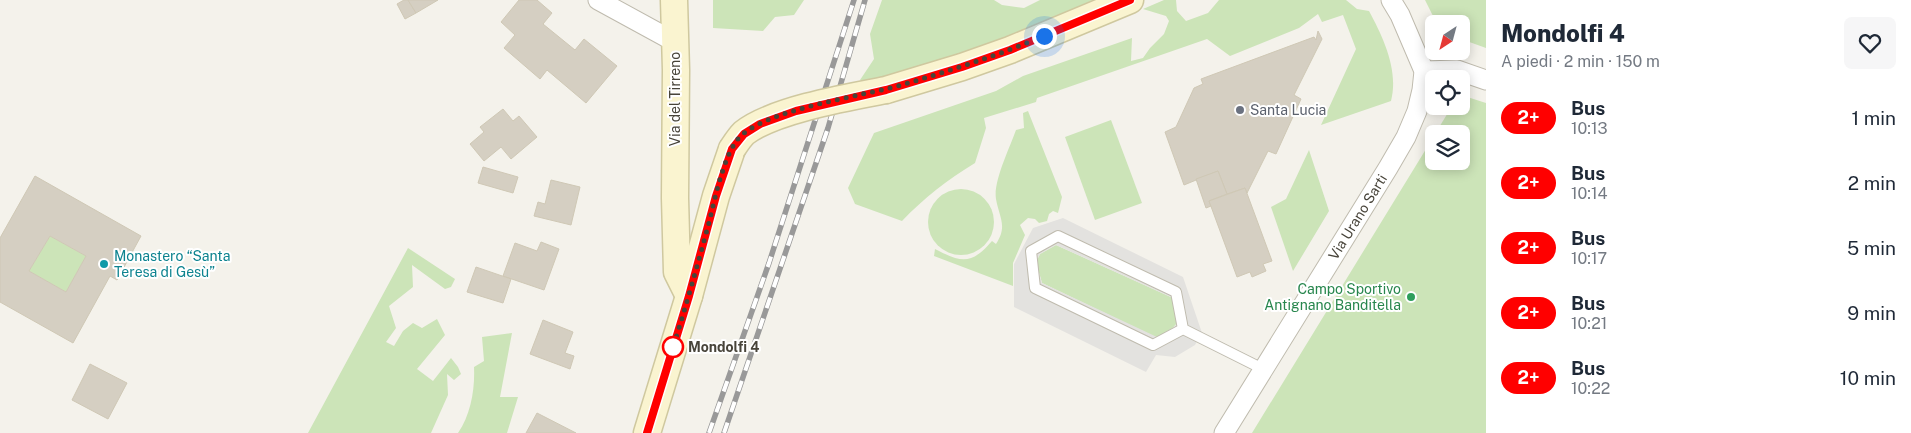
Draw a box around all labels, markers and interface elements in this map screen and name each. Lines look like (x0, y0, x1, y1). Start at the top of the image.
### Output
north arrow (1425, 15, 1470, 60)
map controls (1425, 15, 1470, 170)
button: heart (1844, 17, 1896, 69)
text: Mondolfi 4 (1501, 19, 1625, 47)
your location (1032, 24, 1057, 49)
street label: Via del Tirreno (667, 52, 683, 146)
text: A piedi · 2 min · 150 m (1501, 52, 1660, 71)
button: locate (1425, 70, 1470, 115)
text: Bus (1571, 97, 1605, 119)
place label: Santa Lucia (1250, 102, 1326, 118)
marker: Santa Lucia (1234, 104, 1246, 116)
text: 2+ (1517, 107, 1540, 128)
text: 1 min (1851, 107, 1896, 129)
text: 10:13 (1571, 119, 1608, 138)
button: layers (1425, 125, 1470, 170)
text: Bus (1571, 162, 1605, 184)
street label: Via Urano Sarti (1325, 171, 1390, 263)
text: 2+ (1517, 172, 1540, 193)
text: 2 min (1848, 172, 1896, 194)
text: 10:14 (1571, 184, 1607, 203)
text: Bus (1571, 227, 1605, 249)
text: 2+ (1517, 237, 1540, 258)
text: 5 min (1847, 237, 1896, 259)
place label: Monastero “Santa Teresa di Gesù” (114, 248, 230, 280)
text: 10:17 (1571, 249, 1607, 268)
marker: Monastero “Santa Teresa di Gesù” (98, 258, 110, 270)
place label: Campo Sportivo Antignano Banditella (1264, 281, 1401, 313)
marker: Campo Sportivo Antignano Banditella (1405, 291, 1417, 303)
text: Bus (1571, 292, 1605, 314)
text: 2+ (1517, 302, 1540, 323)
text: 9 min (1847, 302, 1896, 324)
text: 10:21 (1571, 314, 1607, 333)
marker: Mondolfi 4 (662, 336, 684, 358)
place label: Mondolfi 4 (688, 339, 759, 355)
text: Bus (1571, 357, 1605, 379)
text: 2+ (1517, 367, 1540, 388)
text: 10 min (1840, 367, 1896, 389)
text: 10:22 (1571, 379, 1610, 398)

